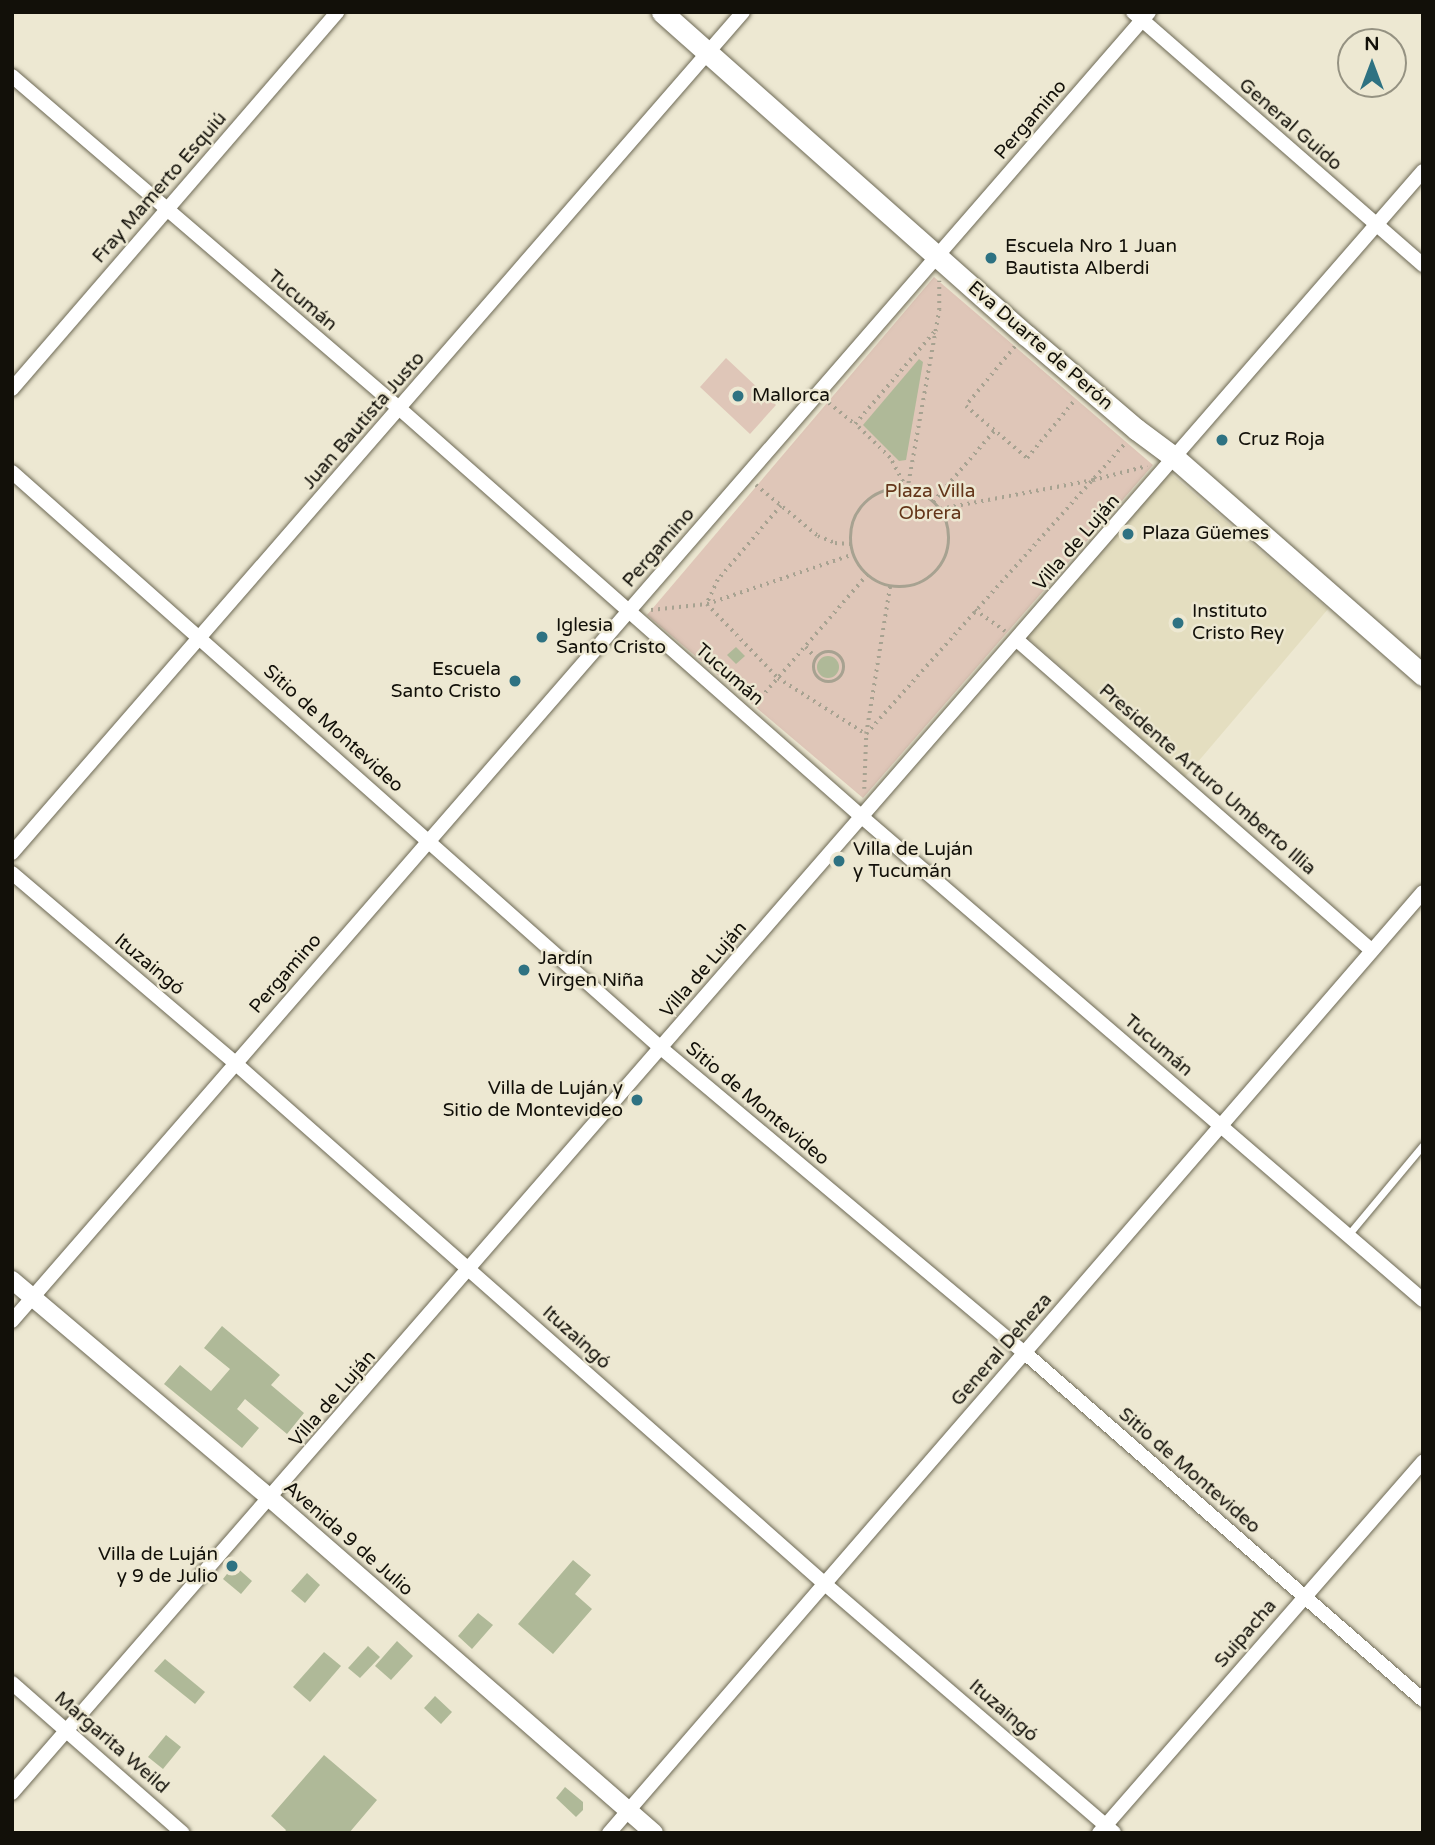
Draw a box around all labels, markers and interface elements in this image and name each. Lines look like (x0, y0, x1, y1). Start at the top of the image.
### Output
north arrow (1337, 28, 1407, 98)
text: N (1364, 33, 1380, 55)
street label: General Guido (1234, 74, 1346, 176)
street label: Pergamino (990, 75, 1072, 165)
street label: Fray Mamerto Esquiú (88, 108, 232, 268)
place label: Escuela Nro 1 Juan Bautista Alberdi (1005, 236, 1177, 280)
marker: Escuela Nro 1 Juan Bautista Alberdi (983, 250, 999, 266)
street label: Tucumán (263, 265, 341, 337)
street label: Eva Duarte de Perón (963, 277, 1117, 415)
street label: Juan Bautista Justo (298, 347, 430, 495)
place label: Mallorca (752, 385, 830, 407)
marker: Mallorca (730, 388, 746, 404)
place label: Cruz Roja (1238, 429, 1325, 451)
marker: Cruz Roja (1212, 430, 1232, 450)
park label: Plaza Villa Obrera (884, 481, 976, 525)
street label: Villa de Luján (1029, 490, 1125, 596)
street label: Pergamino (618, 503, 700, 593)
place label: Plaza Güemes (1142, 523, 1269, 545)
marker: Plaza Güemes (1120, 526, 1136, 542)
place label: Instituto Cristo Rey (1192, 601, 1284, 645)
place label: Iglesia Santo Cristo (556, 615, 666, 659)
marker: Instituto Cristo Rey (1170, 615, 1186, 631)
marker: Iglesia Santo Cristo (534, 629, 550, 645)
street label: Tucumán (690, 639, 768, 711)
place label: Escuela Santo Cristo (391, 659, 501, 703)
street label: Sitio de Montevideo (258, 660, 408, 798)
marker: Escuela Santo Cristo (507, 673, 523, 689)
street label: Presidente Arturo Umberto Illia (1094, 680, 1320, 880)
place label: Villa de Luján y Tucumán (853, 839, 973, 883)
marker: Villa de Luján y Tucumán (831, 853, 847, 869)
street label: Villa de Luján (656, 917, 752, 1023)
street label: Ituzaingó (109, 929, 189, 1001)
street label: Pergamino (245, 929, 327, 1019)
place label: Jardín Virgen Niña (538, 948, 644, 992)
marker: Jardín Virgen Niña (516, 962, 532, 978)
street label: Tucumán (1119, 1010, 1197, 1082)
street label: Sitio de Montevideo (681, 1037, 833, 1171)
place label: Villa de Luján y Sitio de Montevideo (443, 1078, 623, 1122)
marker: Villa de Luján y Sitio de Montevideo (629, 1092, 645, 1108)
street label: General Deheza (947, 1289, 1057, 1411)
street label: Ituzaingó (537, 1301, 615, 1375)
street label: Villa de Luján (285, 1346, 381, 1452)
street label: Sitio de Montevideo (1113, 1403, 1265, 1539)
street label: Avenida 9 de Julio (279, 1477, 417, 1601)
place label: Villa de Luján y 9 de Julio (98, 1544, 218, 1588)
marker: Villa de Luján y 9 de Julio (224, 1558, 240, 1574)
street label: Suipacha (1210, 1595, 1282, 1673)
street label: Ituzaingó (964, 1675, 1042, 1747)
street label: Margarita Weild (49, 1687, 173, 1799)

